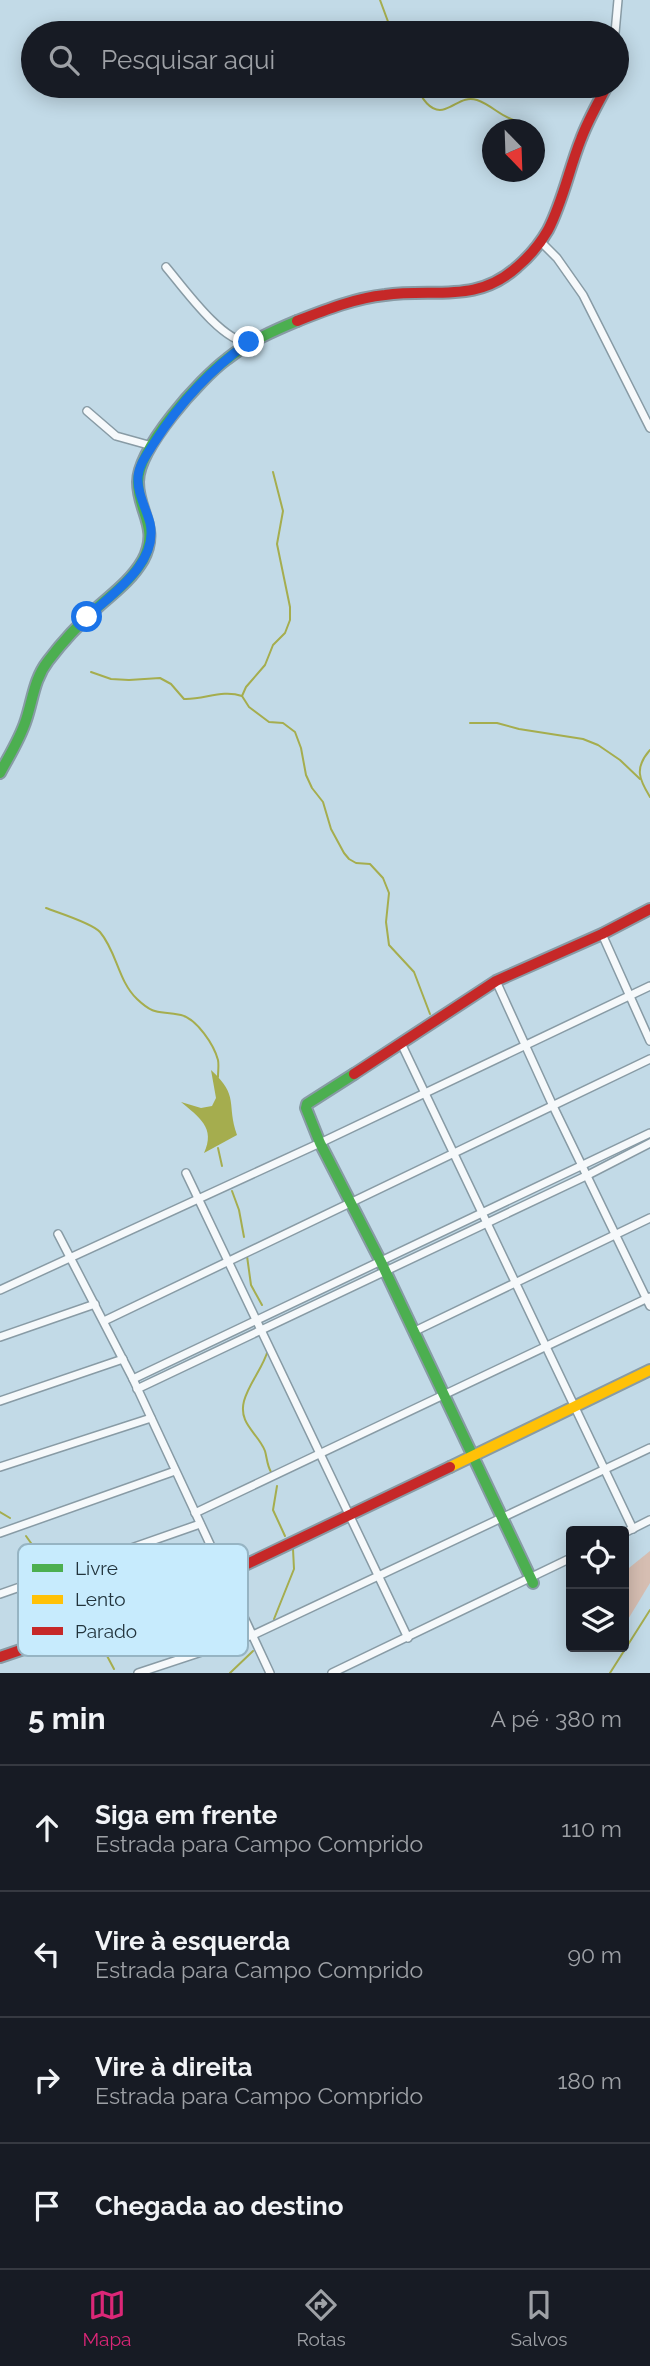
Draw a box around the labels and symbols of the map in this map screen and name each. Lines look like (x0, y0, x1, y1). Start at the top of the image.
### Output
north arrow (482, 119, 545, 182)
route end (233, 326, 264, 357)
route start (71, 601, 102, 632)
legend (18, 1544, 248, 1656)
text: Livre (75, 1557, 118, 1579)
text: Lento (75, 1588, 126, 1610)
text: Parado (75, 1620, 137, 1642)

